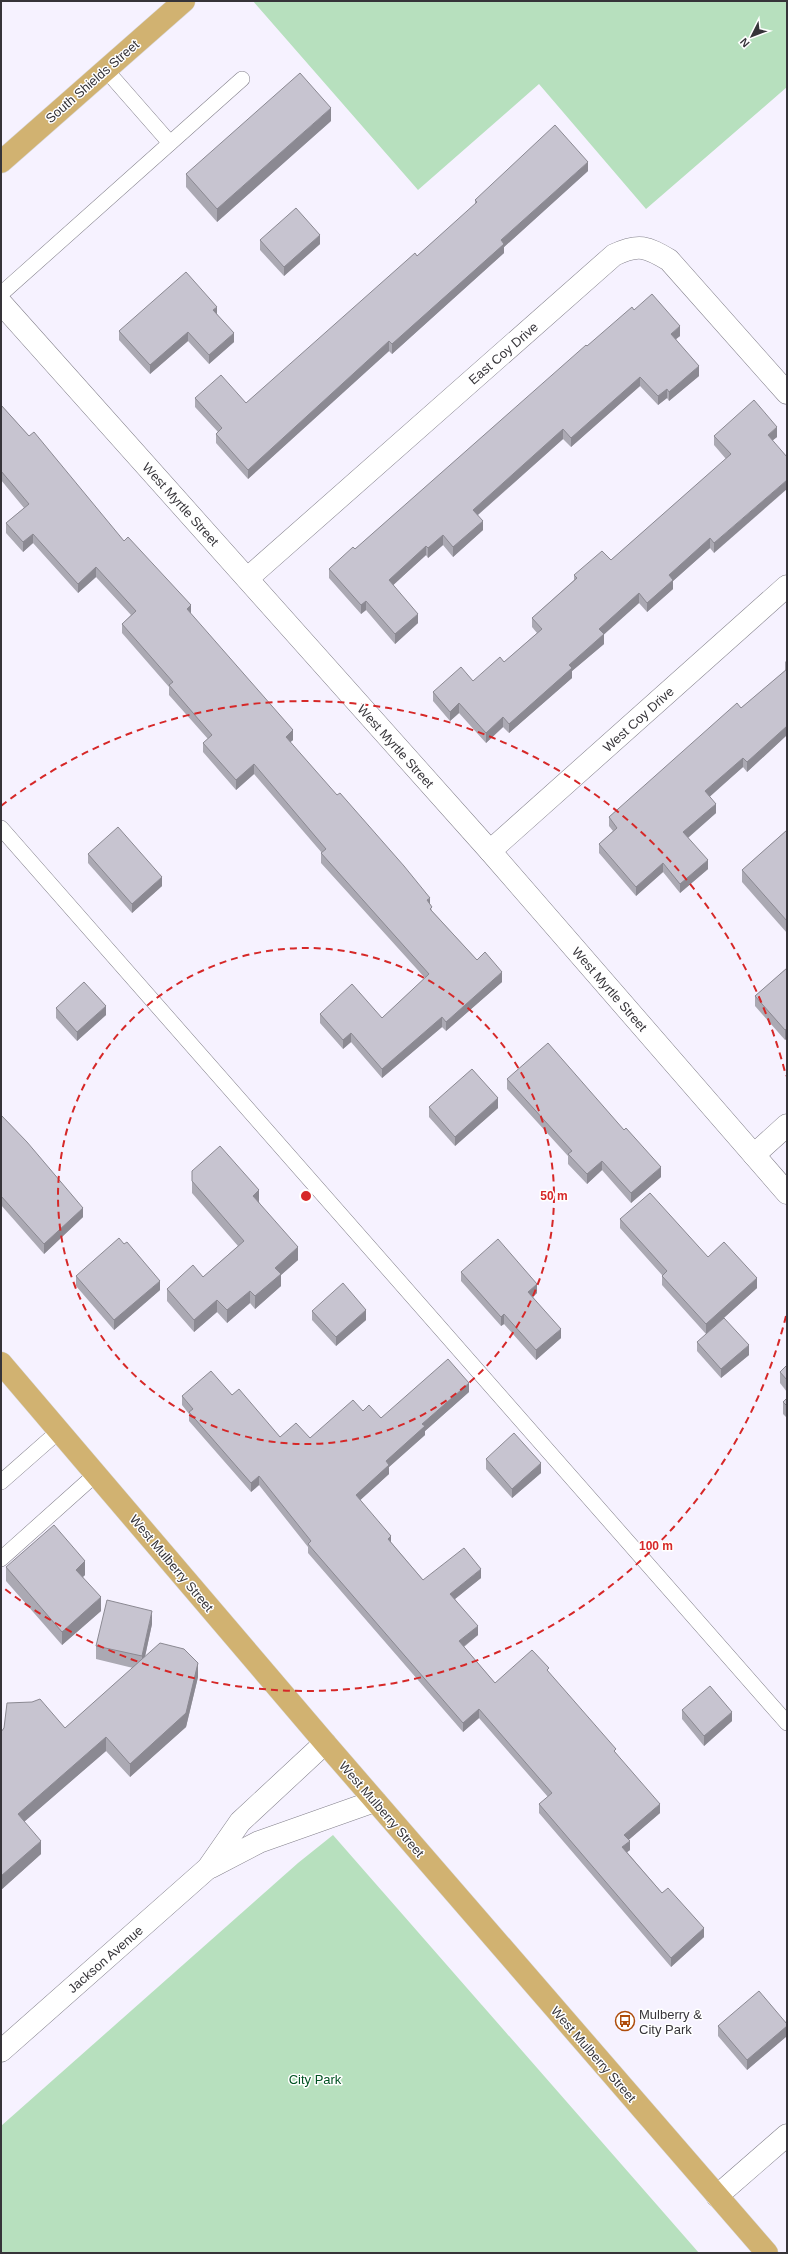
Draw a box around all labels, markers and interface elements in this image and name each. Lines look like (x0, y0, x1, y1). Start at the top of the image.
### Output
north arrow (732, 16, 772, 56)
text: N (737, 36, 752, 50)
street label: South Shields Street (43, 37, 142, 126)
street label: East Coy Drive (466, 319, 541, 387)
street label: West Myrtle Street (139, 460, 222, 549)
street label: West Coy Drive (600, 684, 677, 755)
street label: West Myrtle Street (354, 702, 437, 791)
street label: West Myrtle Street (569, 944, 651, 1035)
centre of rings (299, 1189, 313, 1203)
text: 50 m (540, 1189, 568, 1203)
street label: West Mulberry Street (127, 1512, 217, 1615)
text: 100 m (639, 1539, 673, 1553)
street label: West Mulberry Street (336, 1758, 428, 1861)
street label: Jackson Avenue (65, 1923, 146, 1996)
street label: West Mulberry Street (548, 2003, 640, 2106)
place label: Mulberry & City Park (639, 2007, 702, 2037)
bus stop icon: Mulberry & City Park (614, 2010, 636, 2032)
park label: City Park (289, 2072, 342, 2087)

